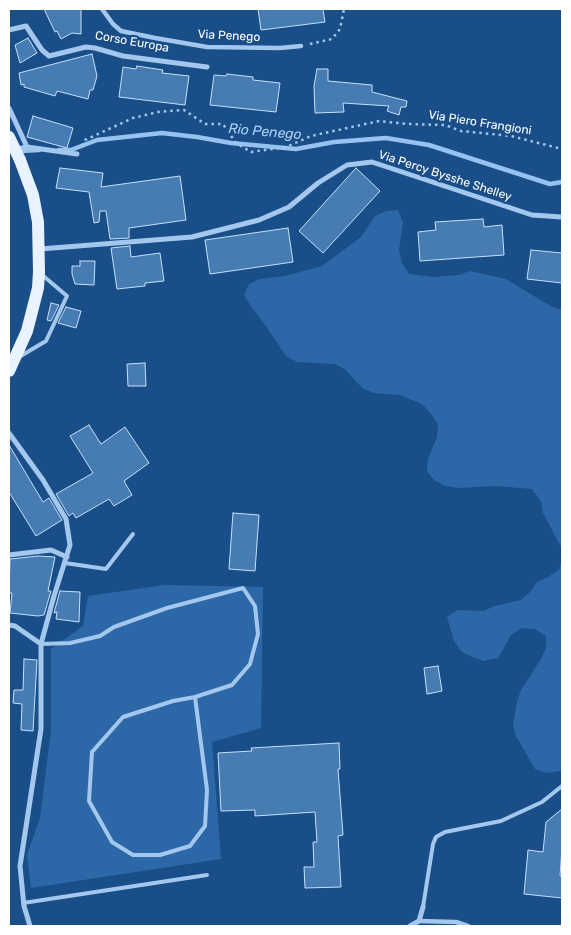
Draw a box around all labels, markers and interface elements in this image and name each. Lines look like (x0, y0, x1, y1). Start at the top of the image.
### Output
street label: Via Penego (197, 27, 261, 45)
street label: Corso Europa (94, 28, 170, 56)
street label: Via Piero Frangioni (427, 108, 533, 138)
water label: Rio Penego (228, 120, 302, 144)
street label: Via Percy Bysshe Shelley (377, 148, 513, 204)

